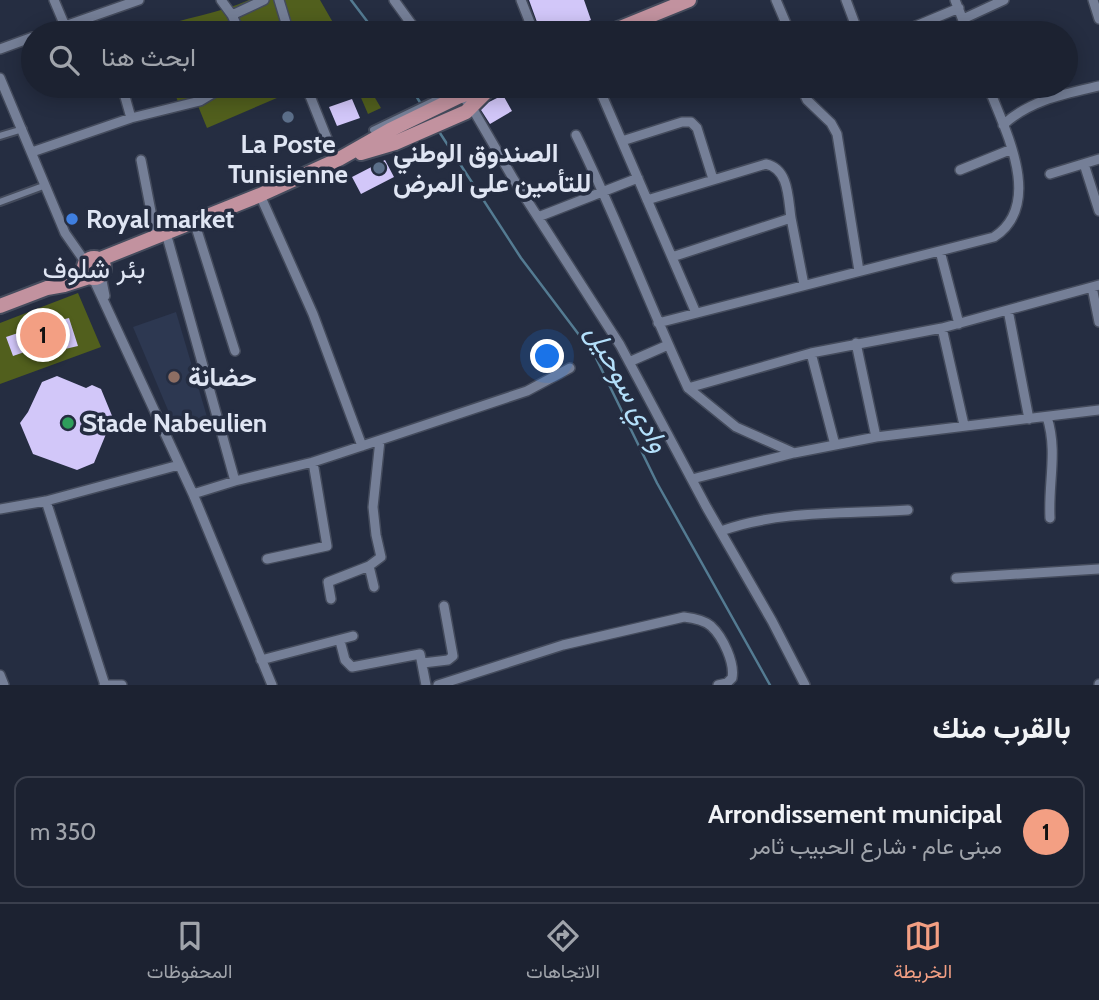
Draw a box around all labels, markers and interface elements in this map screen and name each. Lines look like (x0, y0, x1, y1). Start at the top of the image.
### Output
search box (21, 21, 1078, 98)
icon: search (45, 41, 83, 79)
text: ابحث هنا (101, 41, 196, 73)
marker: La Poste Tunisienne (280, 109, 296, 125)
place label: La Poste Tunisienne (228, 128, 348, 190)
place label: الصندوق الوطني للتأمين على المرض (393, 137, 591, 199)
marker: الصندوق الوطني للتأمين على المرض (371, 160, 387, 176)
place label: Royal market (86, 203, 234, 235)
marker: Royal market (64, 211, 80, 227)
district label: بئر شلوف (42, 251, 146, 286)
pin: 1 (20, 309, 66, 361)
water label: وادي سوحيل (574, 318, 677, 461)
your location (530, 339, 564, 373)
place label: حضانة (188, 361, 257, 393)
marker: حضانة (166, 369, 182, 385)
place label: Stade Nabeulien (82, 407, 267, 439)
marker: Stade Nabeulien (60, 415, 76, 431)
text: بالقرب منك (933, 709, 1071, 746)
text: Arrondissement municipal (708, 798, 1002, 830)
text: 350 m (30, 818, 96, 846)
text: 1 (1042, 818, 1050, 846)
text: مبنى عام · شارع الحبيب ثامر (750, 832, 1002, 860)
tab: المحفوظات (147, 917, 232, 988)
tab: الاتجاهات (526, 917, 600, 988)
tab: الخريطة (893, 917, 952, 988)

